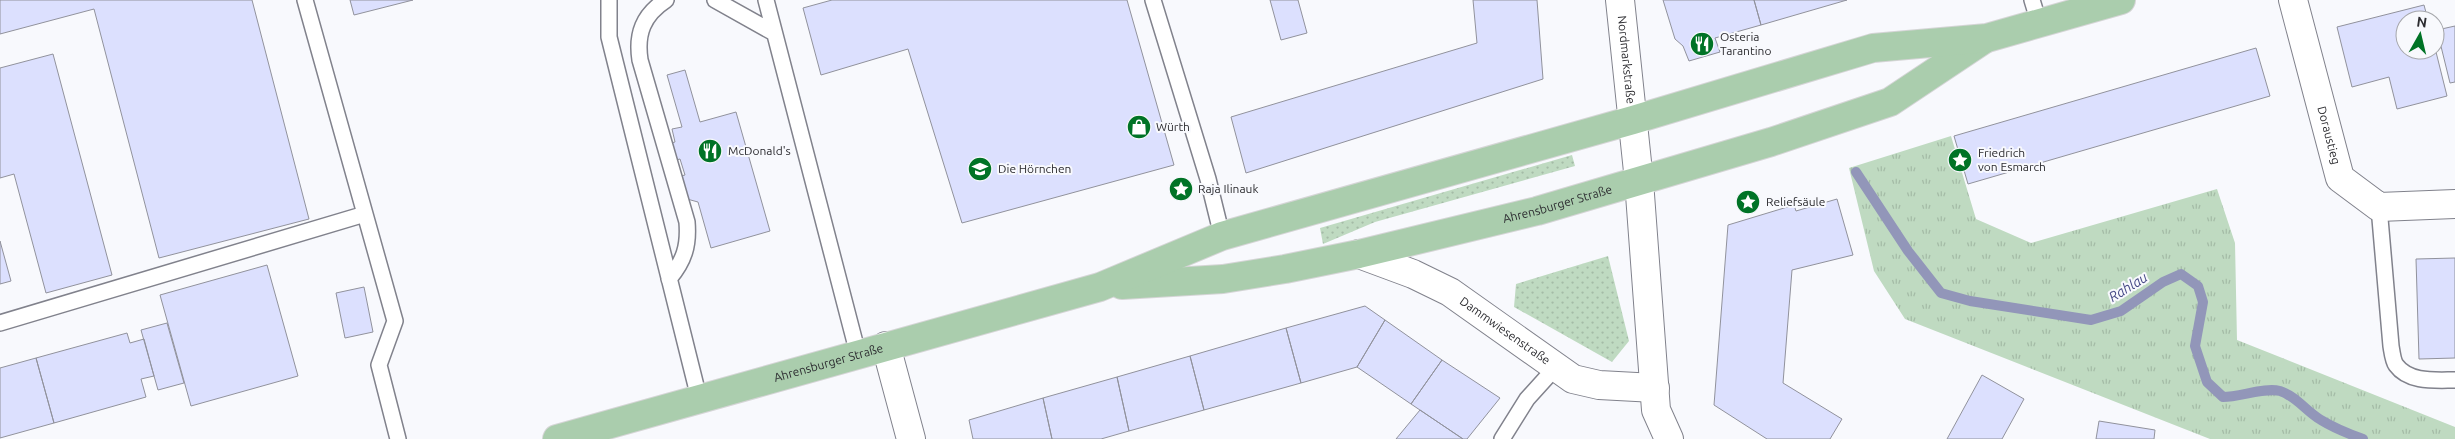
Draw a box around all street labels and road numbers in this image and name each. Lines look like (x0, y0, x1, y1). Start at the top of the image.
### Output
street label: Nordmarkstraße (1616, 15, 1638, 104)
street label: Doraustieg (2315, 105, 2343, 166)
street label: Ahrensburger Straße (1501, 182, 1613, 225)
street label: Dammwiesenstraße (1458, 294, 1553, 367)
street label: Ahrensburger Straße (772, 341, 884, 384)

